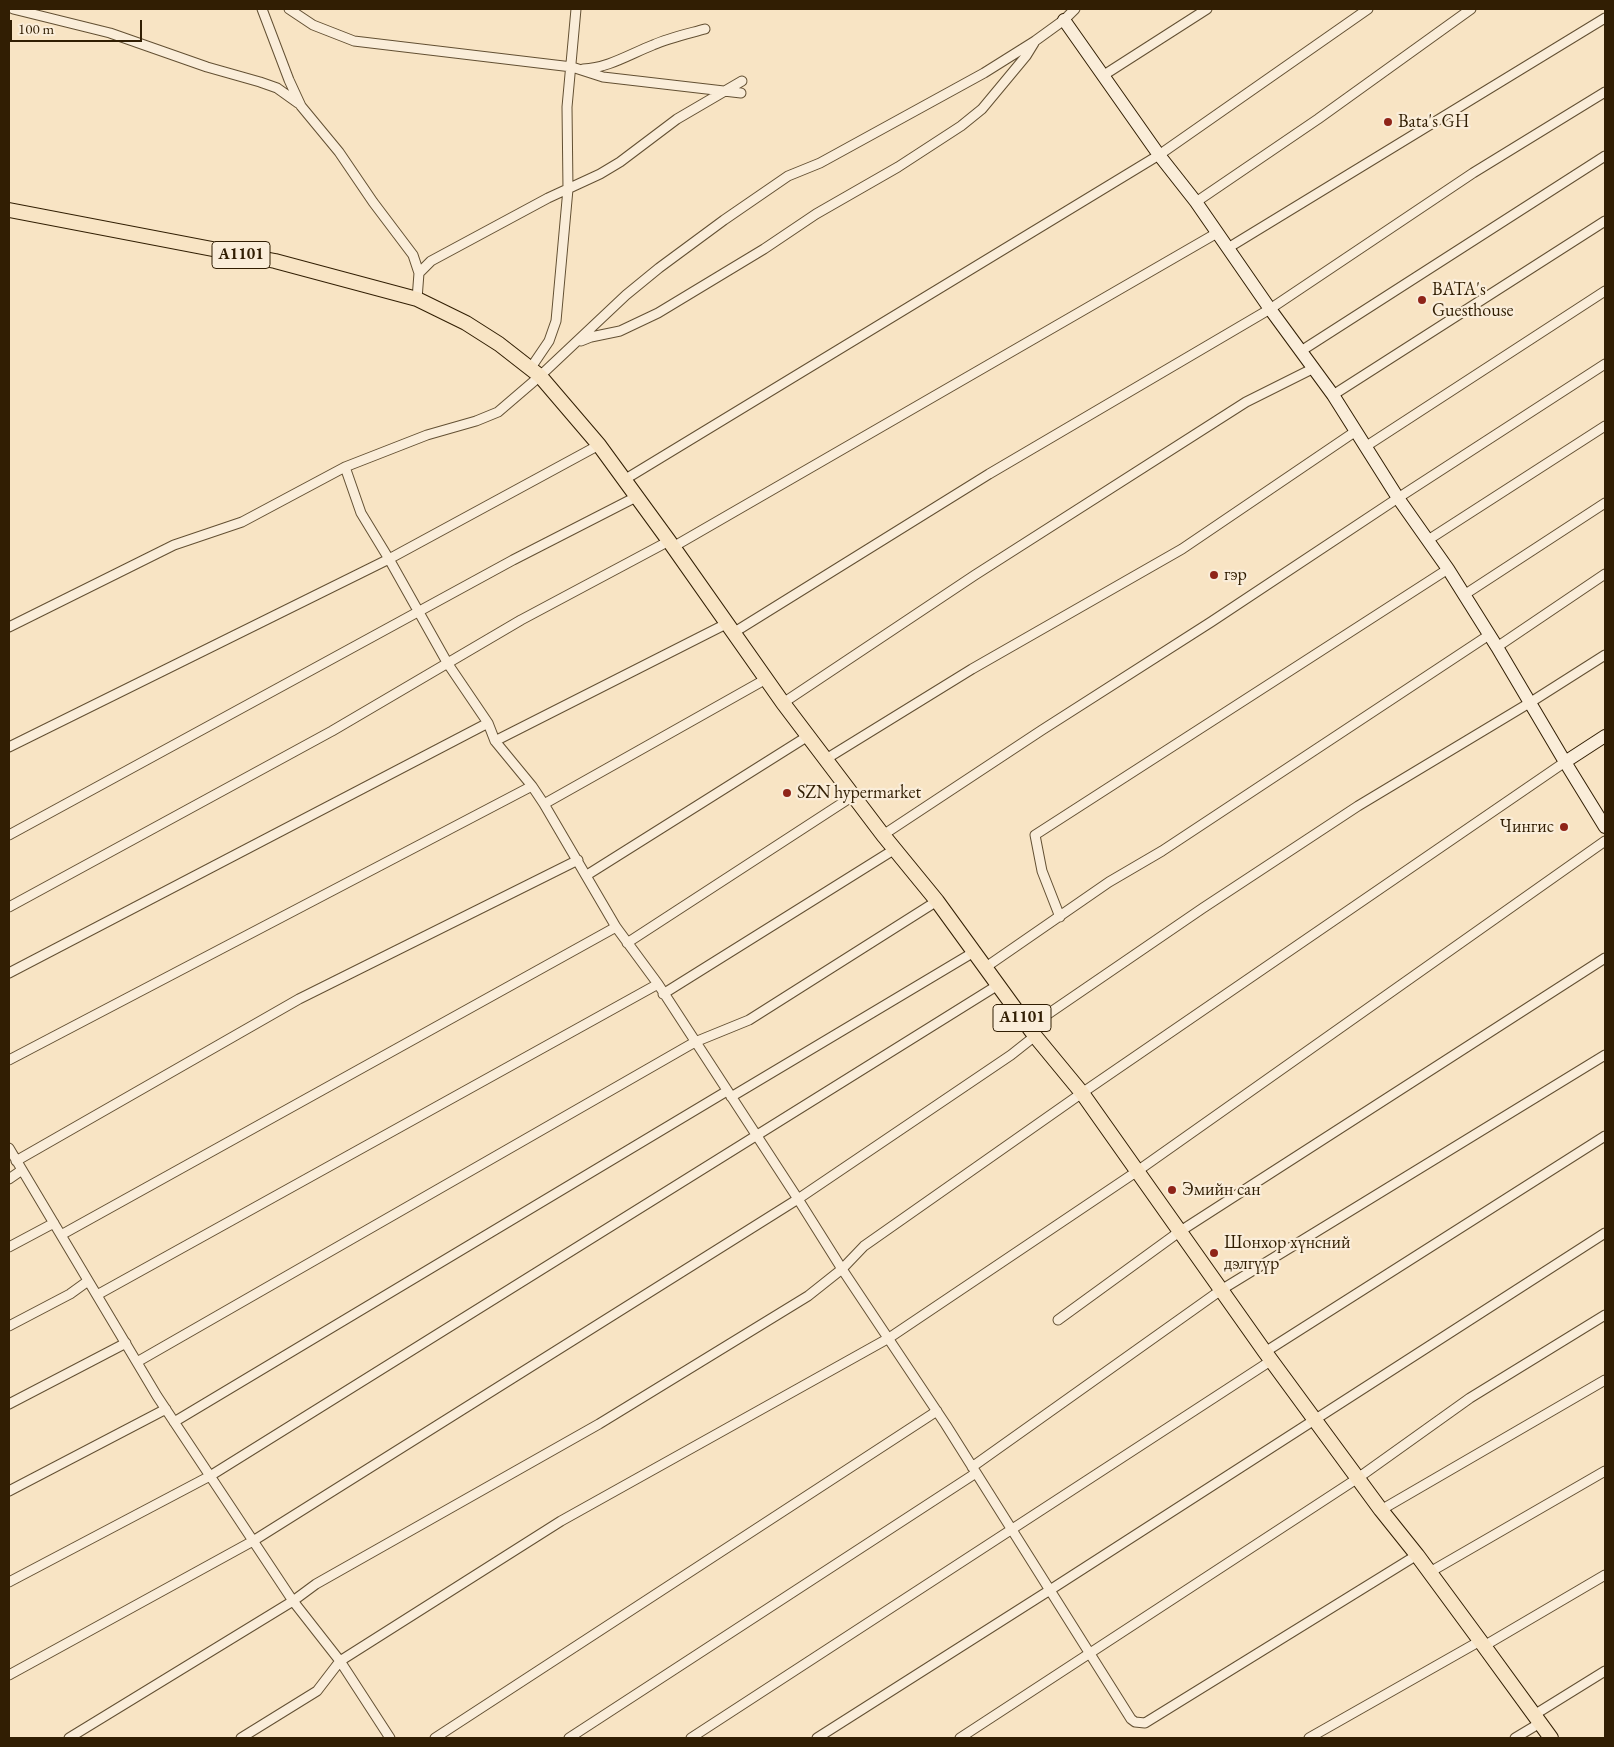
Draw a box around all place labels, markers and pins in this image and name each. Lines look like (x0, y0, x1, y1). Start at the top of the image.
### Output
place label: Bata's GH (1398, 111, 1469, 133)
marker: Bata's GH (1382, 116, 1394, 128)
place label: BATA's Guesthouse (1432, 279, 1514, 322)
marker: BATA's Guesthouse (1416, 294, 1428, 306)
place label: гэр (1224, 564, 1247, 586)
marker: гэр (1208, 569, 1220, 581)
place label: SZN hypermarket (797, 782, 921, 804)
marker: SZN hypermarket (781, 787, 793, 799)
place label: Чингис (1500, 816, 1554, 838)
marker: Чингис (1558, 821, 1570, 833)
place label: Эмийн сан (1182, 1179, 1261, 1201)
marker: Эмийн сан (1166, 1184, 1178, 1196)
place label: Шонхор хүнсний дэлгүүр (1224, 1232, 1350, 1274)
marker: Шонхор хүнсний дэлгүүр (1208, 1247, 1220, 1259)

